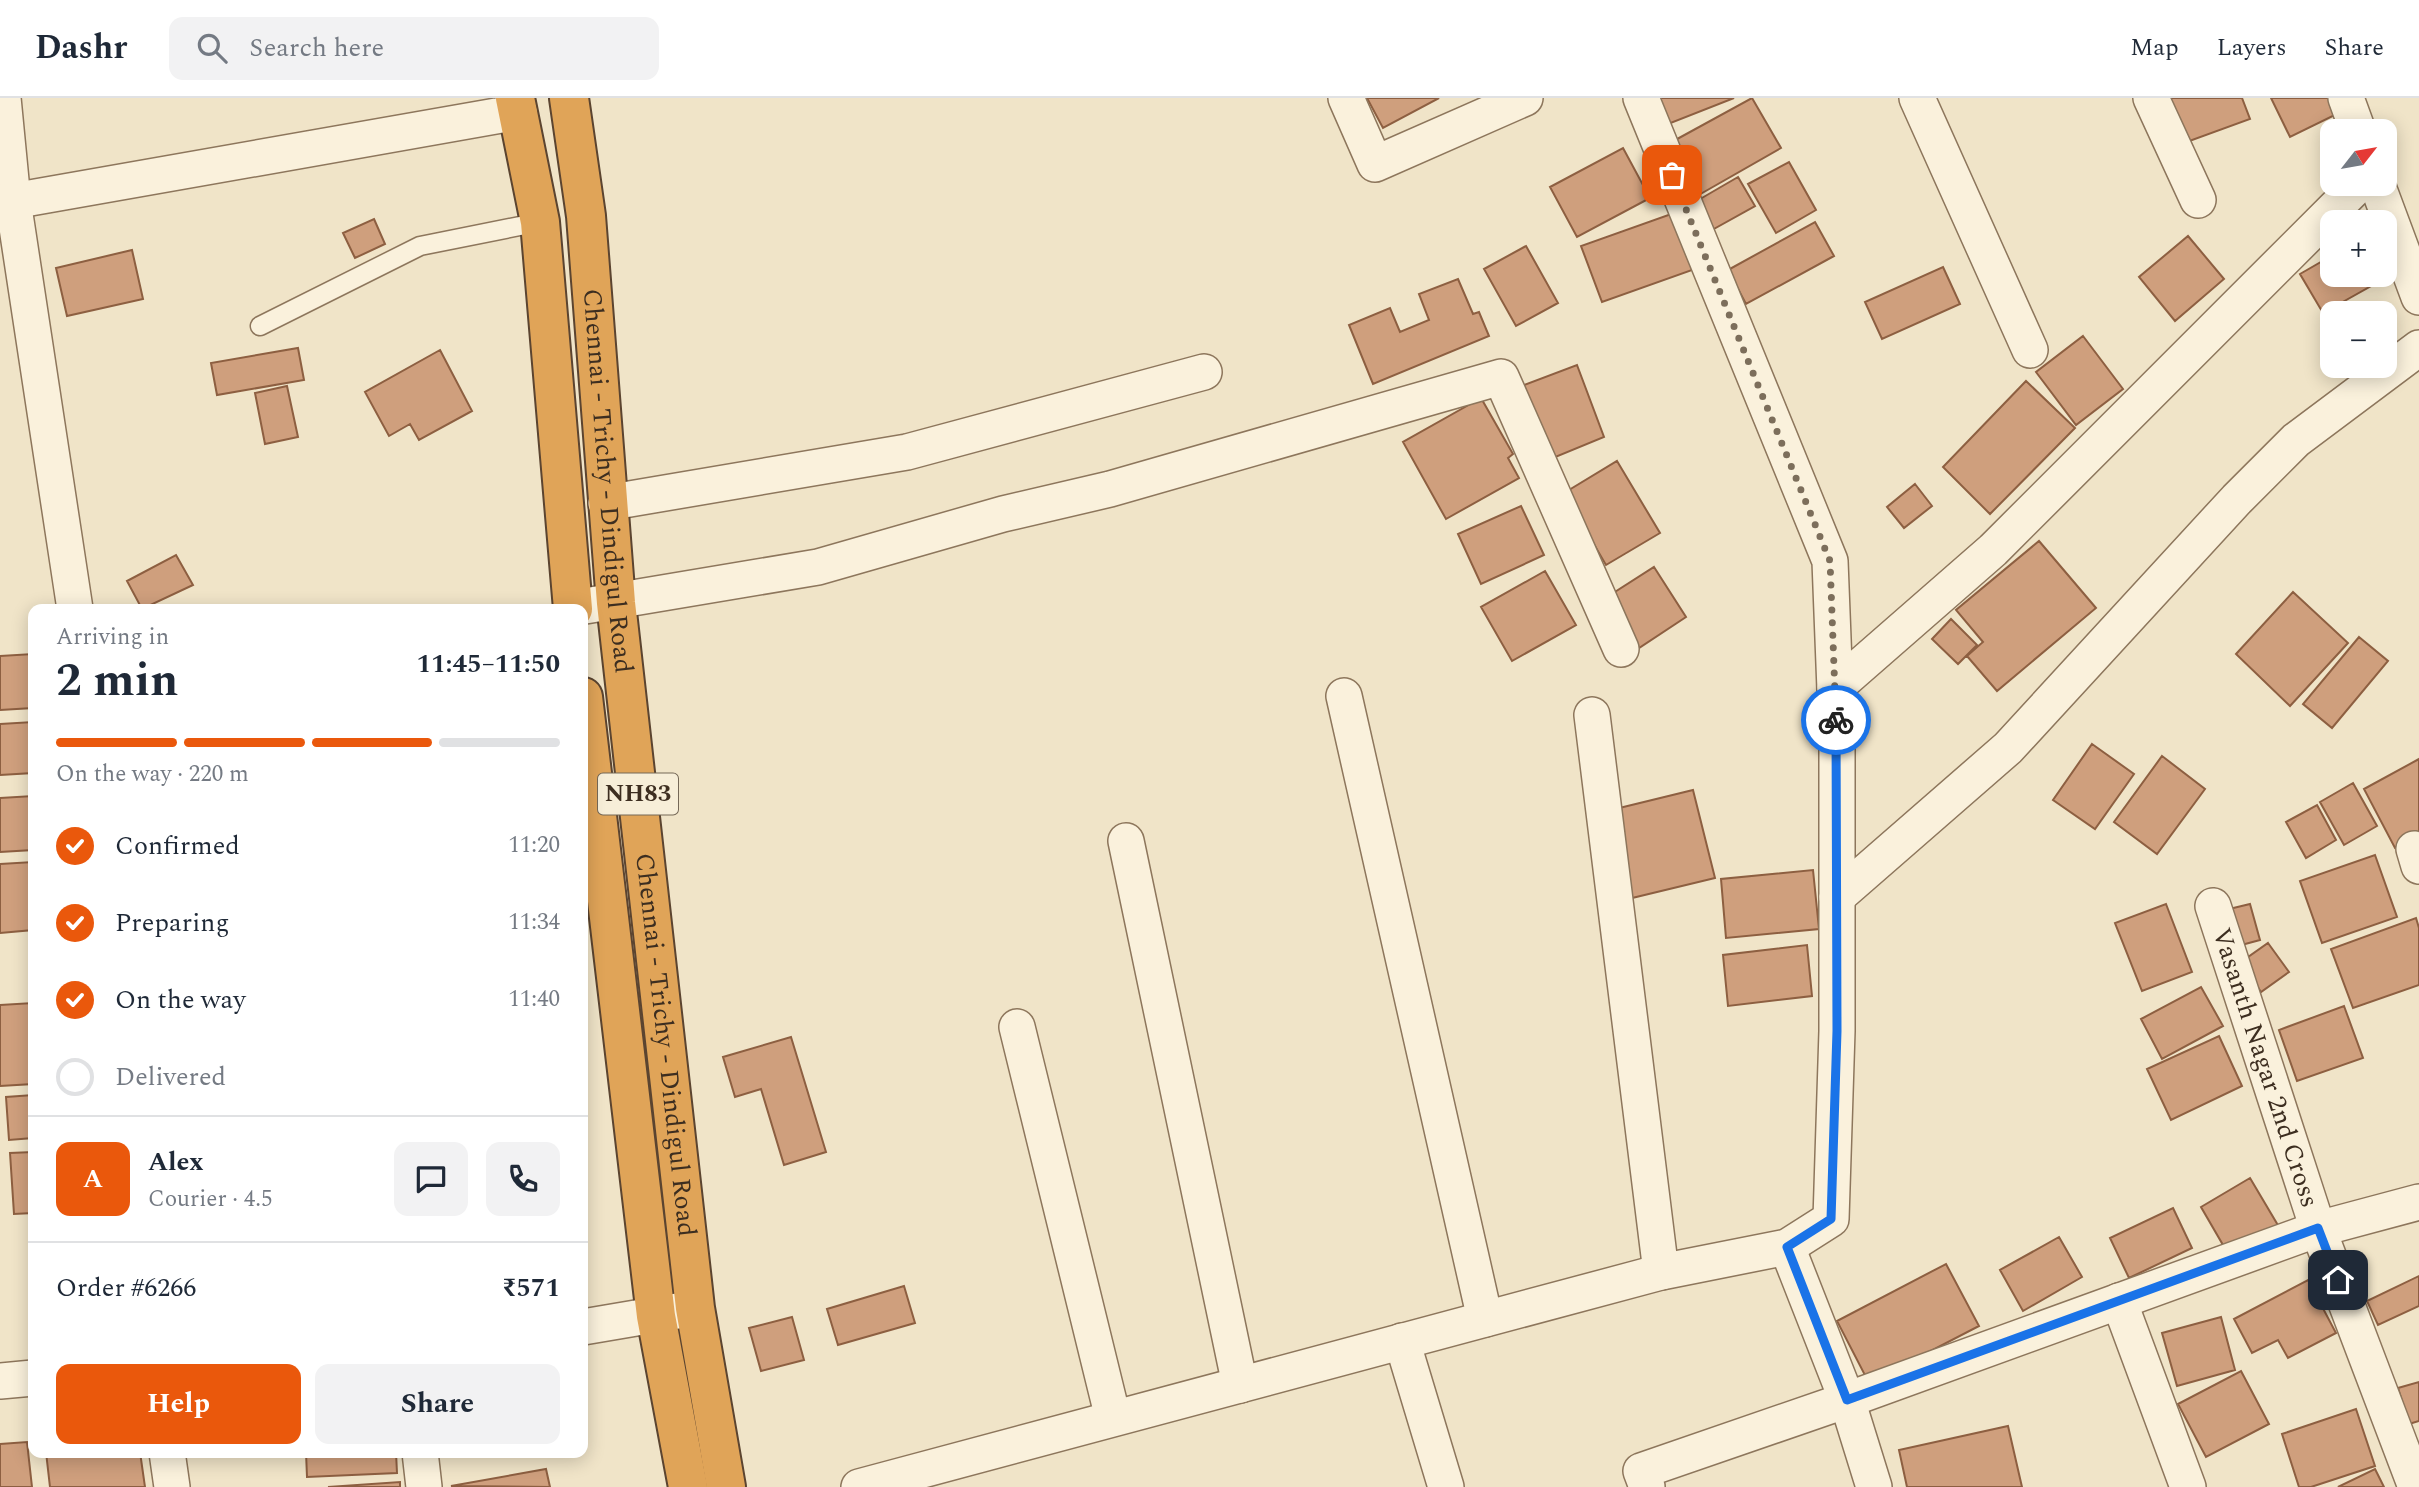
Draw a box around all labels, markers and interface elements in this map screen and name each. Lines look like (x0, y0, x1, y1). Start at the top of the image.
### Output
search box (169, 17, 659, 80)
text: Dashr (35, 23, 127, 73)
text: Search here (249, 28, 384, 68)
icon: search (193, 29, 231, 67)
text: Map (2130, 30, 2179, 66)
text: Layers (2217, 30, 2287, 66)
text: Share (2325, 30, 2384, 66)
north arrow (2320, 119, 2398, 196)
map controls (2320, 119, 2397, 378)
pin (1642, 145, 1702, 205)
icon: bag (1653, 156, 1691, 194)
button: + (2320, 210, 2397, 287)
street label: Chennai - Trichy - Dindigul Road (572, 287, 644, 675)
button: − (2320, 301, 2397, 378)
text: Arriving in (56, 620, 169, 655)
text: 11:45–11:50 (416, 644, 560, 684)
text: 2 min (56, 646, 178, 716)
courier (1801, 685, 1871, 755)
icon: bike (1817, 701, 1855, 739)
text: On the way · 220 m (56, 757, 249, 792)
road number: NH83 (598, 774, 678, 814)
text: Confirmed (115, 826, 240, 866)
icon: check (56, 827, 94, 865)
text: 11:20 (508, 828, 560, 863)
street label: Chennai - Trichy - Dindigul Road (624, 851, 707, 1239)
text: Preparing (115, 903, 229, 943)
icon: check (56, 904, 94, 942)
text: 11:34 (508, 905, 560, 940)
street label: Vasanth Nagar 2nd Cross (2201, 923, 2330, 1213)
text: On the way (115, 980, 246, 1020)
icon: check (56, 981, 94, 1019)
text: 11:40 (508, 982, 560, 1017)
text: Delivered (115, 1057, 226, 1097)
text: Alex (148, 1142, 203, 1182)
button: chat (394, 1142, 468, 1216)
button: phone (486, 1142, 560, 1216)
text: A (83, 1159, 103, 1199)
text: Courier · 4.5 (148, 1182, 273, 1217)
pin (2308, 1250, 2368, 1310)
icon: home (2319, 1261, 2357, 1299)
text: Order #6266 (56, 1268, 196, 1308)
text: ₹571 (502, 1268, 560, 1308)
button: Help (56, 1364, 301, 1444)
button: Share (315, 1364, 560, 1444)

